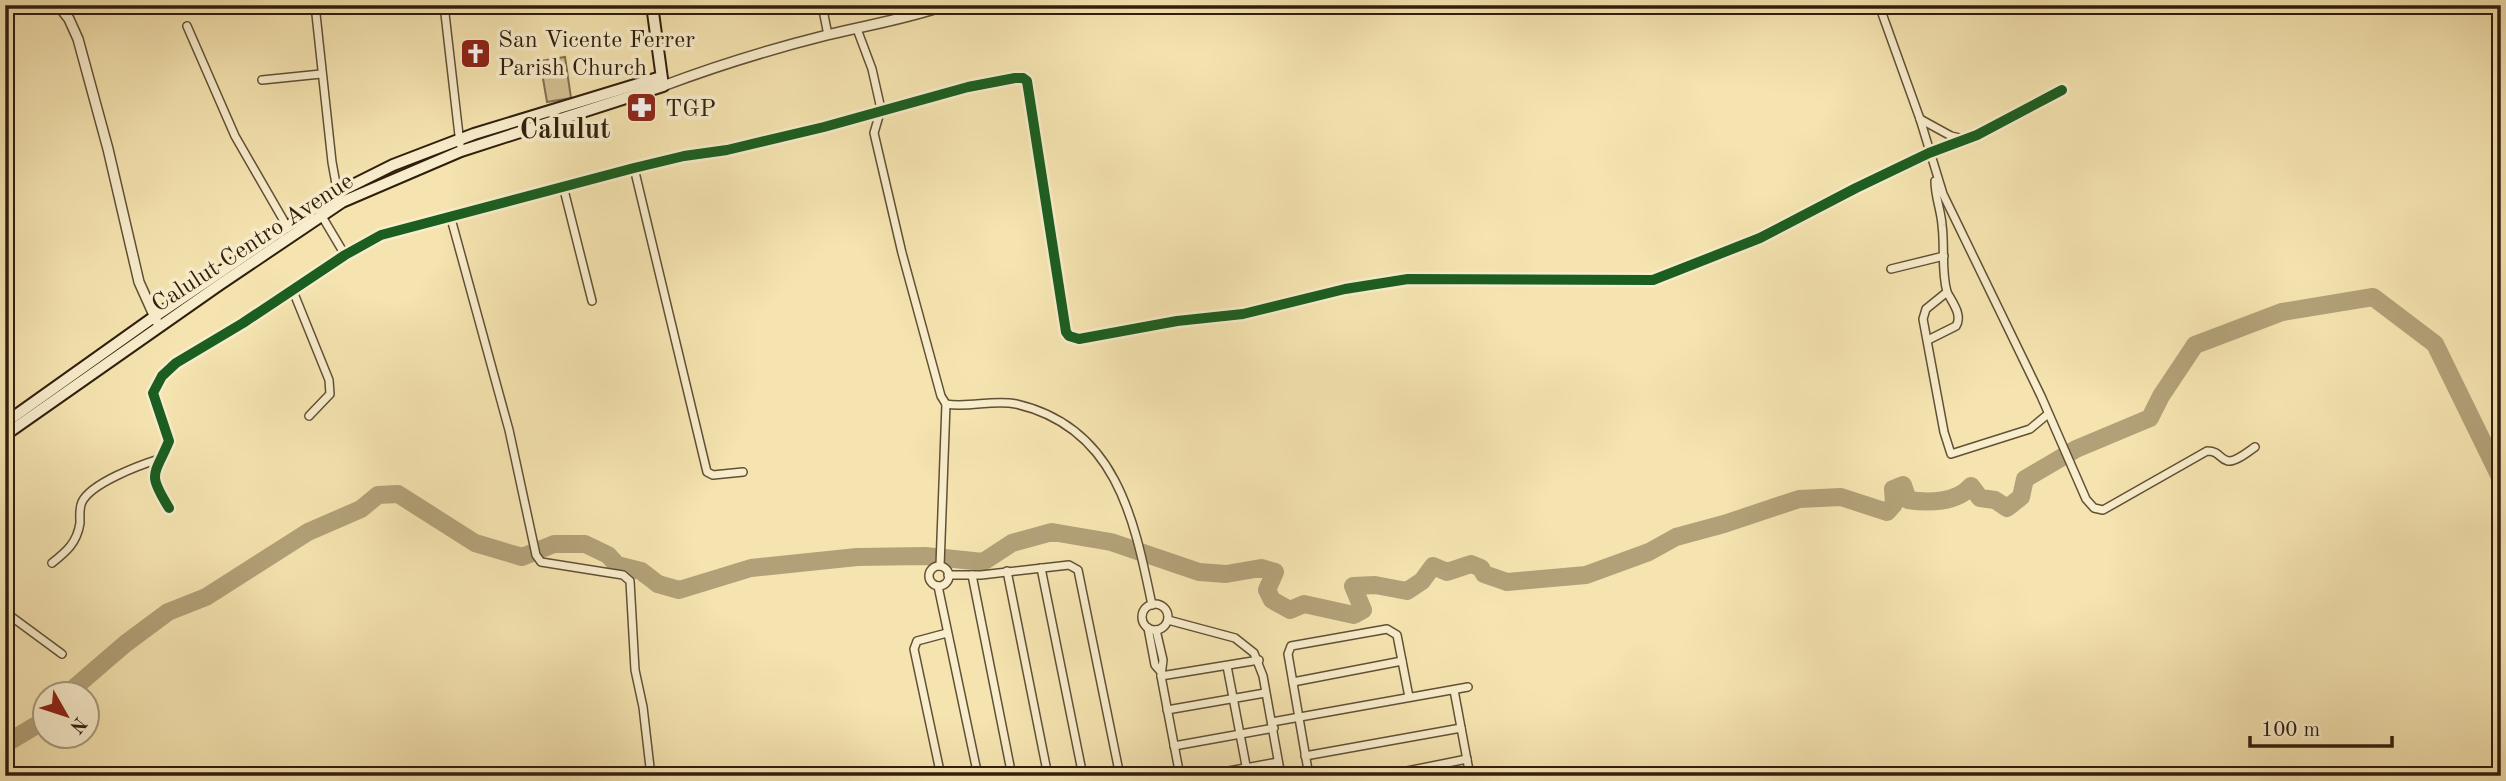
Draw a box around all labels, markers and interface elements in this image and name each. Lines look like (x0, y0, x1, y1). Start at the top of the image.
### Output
place label: San Vicente Ferrer Parish Church (498, 29, 695, 81)
church icon: San Vicente Ferrer Parish Church (458, 36, 492, 70)
pharmacy icon: TGP (625, 91, 659, 125)
place label: TGP (665, 98, 716, 122)
district label: Calulut (520, 117, 610, 145)
street label: Calulut Centro Avenue (148, 170, 358, 318)
north arrow (32, 680, 102, 750)
scale bar (2250, 704, 2392, 748)
text: N (65, 713, 89, 736)
text: 100 m (2261, 720, 2320, 741)

